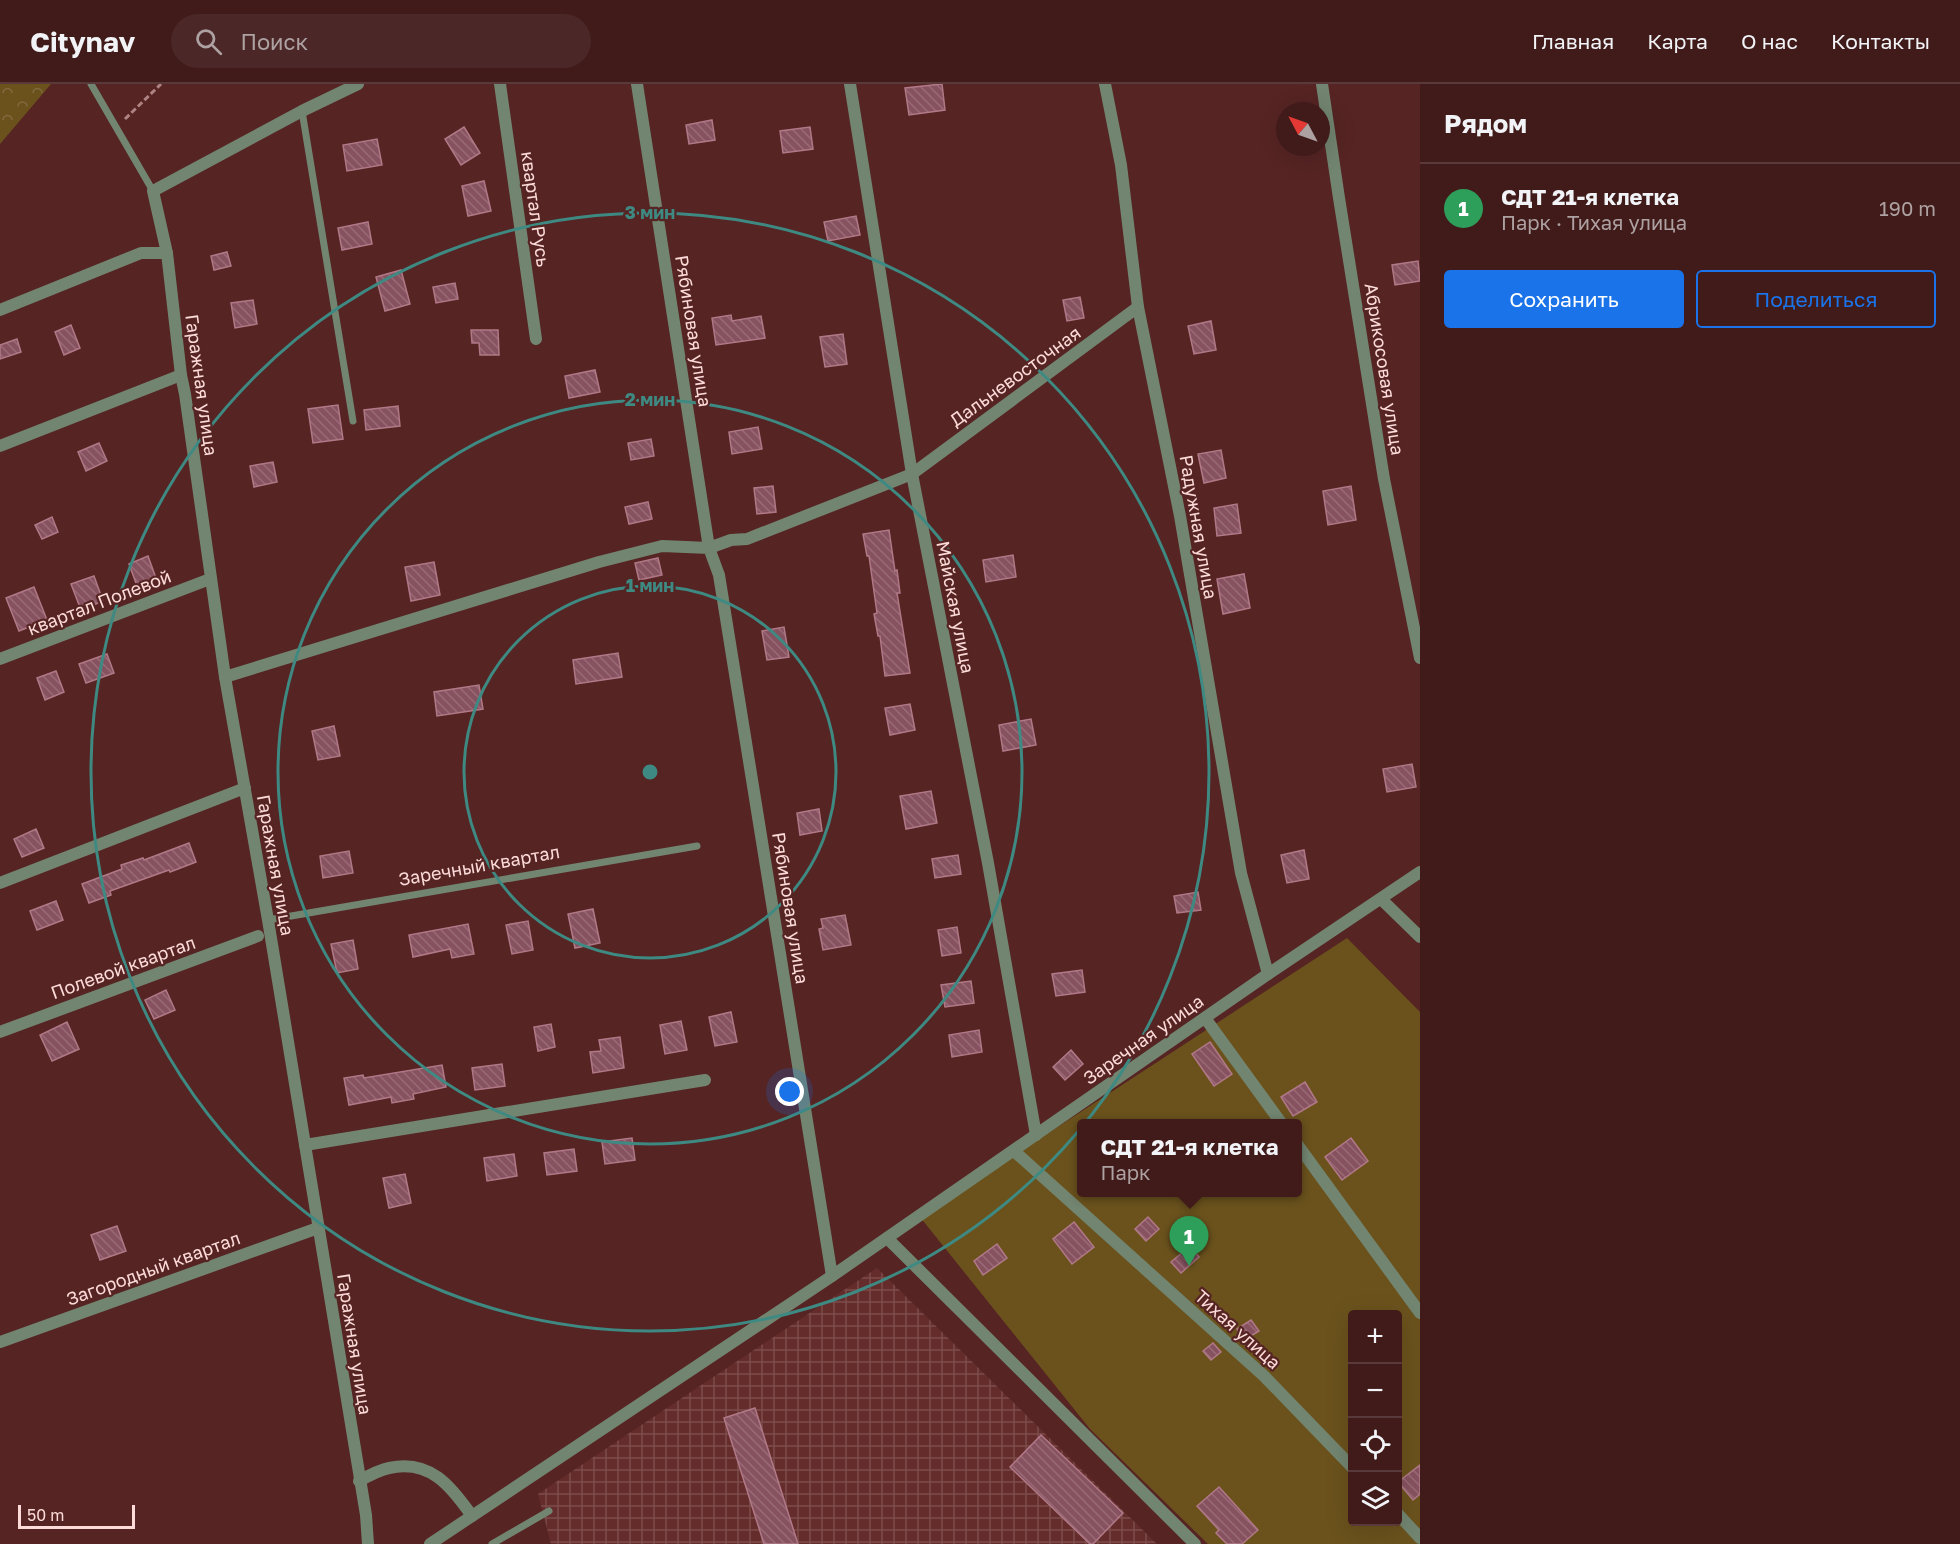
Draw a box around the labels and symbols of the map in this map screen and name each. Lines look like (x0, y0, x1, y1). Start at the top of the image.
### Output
north arrow (1276, 102, 1330, 156)
street label: квартал Русь (517, 150, 555, 268)
text: 3 мин (625, 201, 675, 223)
street label: Рябиновая улица (671, 254, 717, 408)
street label: Абрикосовая улица (1361, 281, 1409, 457)
street label: Гаражная улица (181, 313, 223, 457)
street label: Дальневосточная (945, 321, 1085, 431)
text: 2 мин (625, 388, 675, 410)
street label: Радужная улица (1175, 453, 1223, 601)
street label: Майская улица (932, 539, 980, 675)
street label: квартал Полевой (24, 564, 174, 640)
text: 1 мин (626, 574, 674, 596)
centre of rings (640, 762, 660, 782)
street label: Гаражная улица (253, 793, 299, 937)
street label: Рябиновая улица (768, 831, 814, 985)
street label: Заречный квартал (397, 840, 561, 890)
street label: Полевой квартал (48, 931, 198, 1003)
street label: Заречная улица (1079, 989, 1207, 1089)
your location (775, 1077, 804, 1106)
pin: 1 (1170, 1216, 1208, 1266)
street label: Загородный квартал (63, 1226, 243, 1310)
street label: Гаражная улица (333, 1272, 377, 1416)
street label: Тихая улица (1191, 1285, 1285, 1373)
scale bar (18, 1502, 135, 1530)

